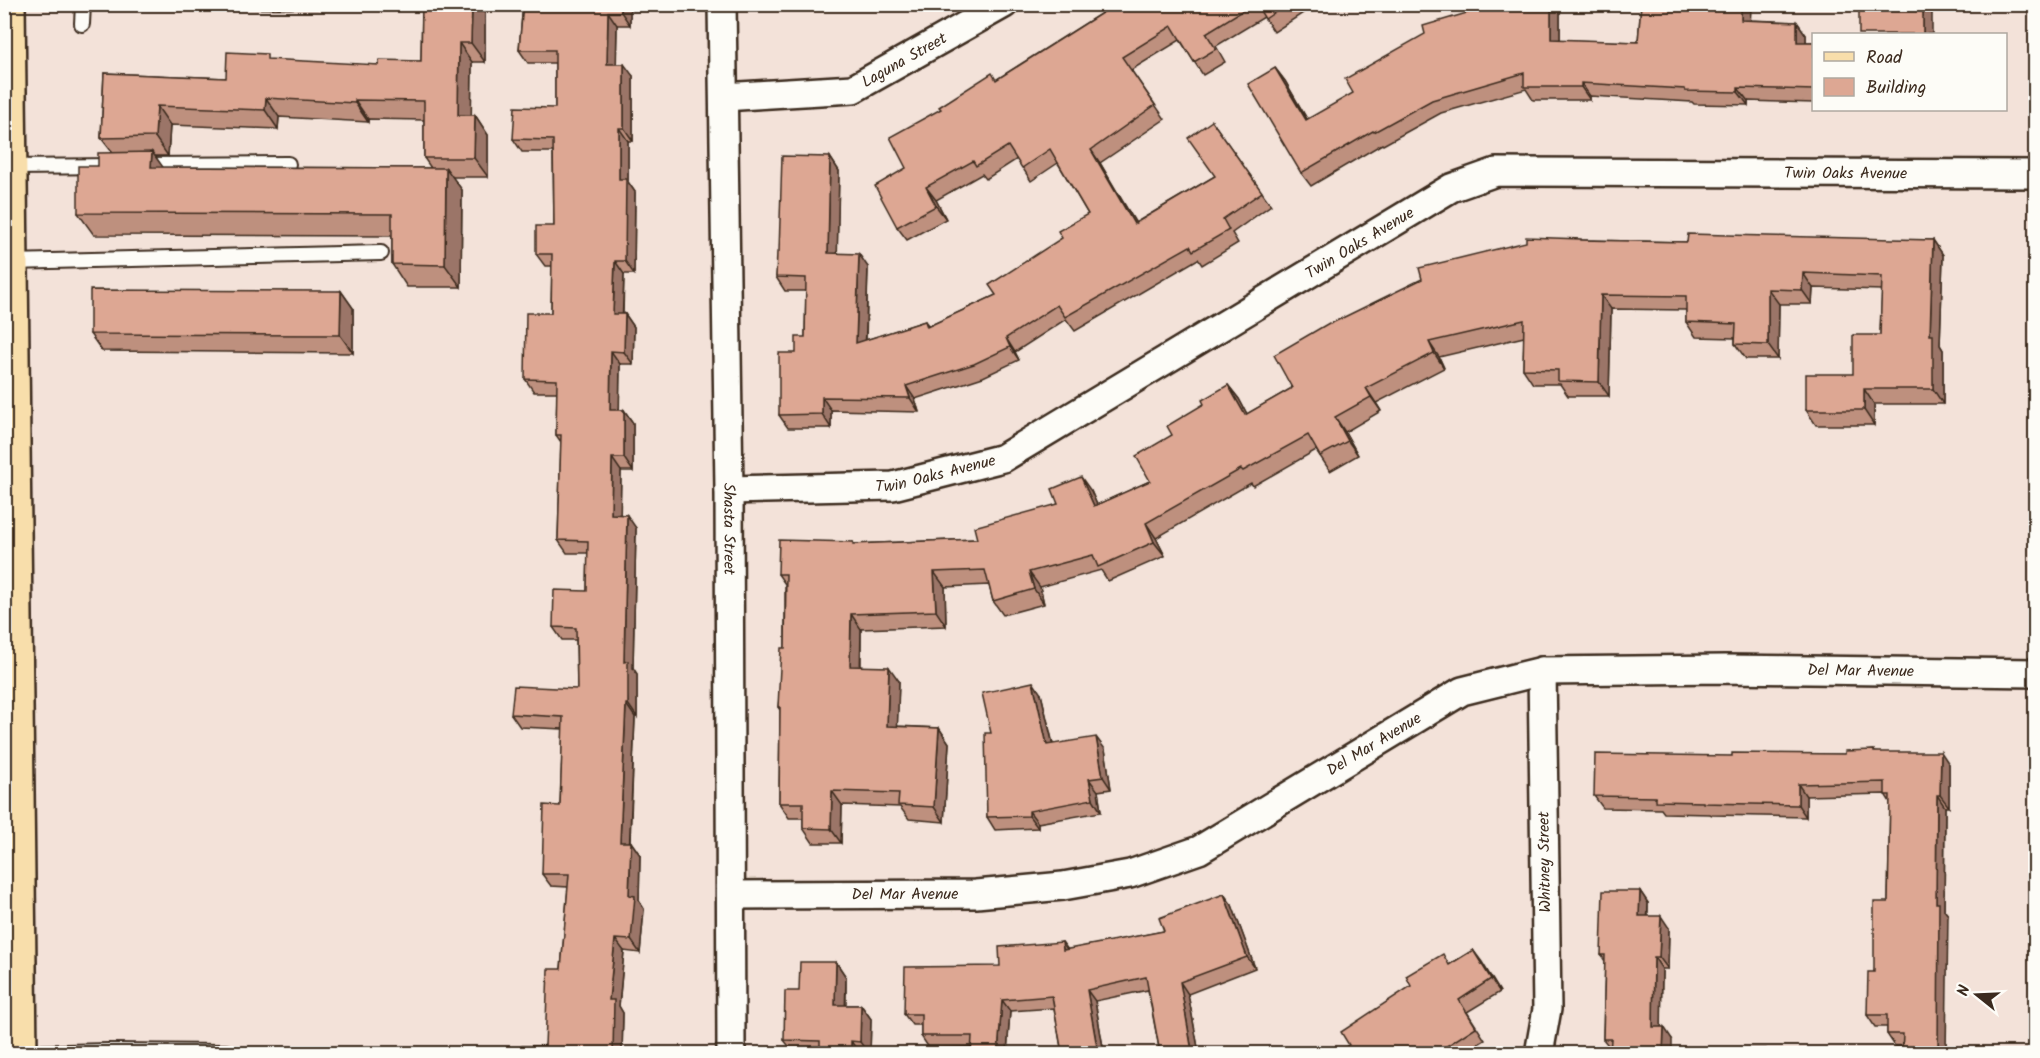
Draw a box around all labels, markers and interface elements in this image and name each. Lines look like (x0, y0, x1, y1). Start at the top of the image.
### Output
street label: Laguna Street (857, 26, 952, 94)
legend (1812, 33, 2007, 111)
text: Road (1866, 44, 1903, 73)
text: Building (1866, 74, 1926, 103)
street label: Twin Oaks Avenue (1784, 161, 1907, 186)
street label: Twin Oaks Avenue (1300, 200, 1419, 286)
street label: Twin Oaks Avenue (875, 448, 998, 499)
street label: Shasta Street (716, 483, 742, 576)
street label: Del Mar Avenue (1807, 658, 1914, 684)
street label: Del Mar Avenue (1322, 706, 1426, 783)
street label: Whitney Street (1532, 810, 1558, 913)
street label: Del Mar Avenue (852, 882, 958, 907)
north arrow (1947, 965, 2007, 1025)
text: N (1951, 982, 1978, 999)

